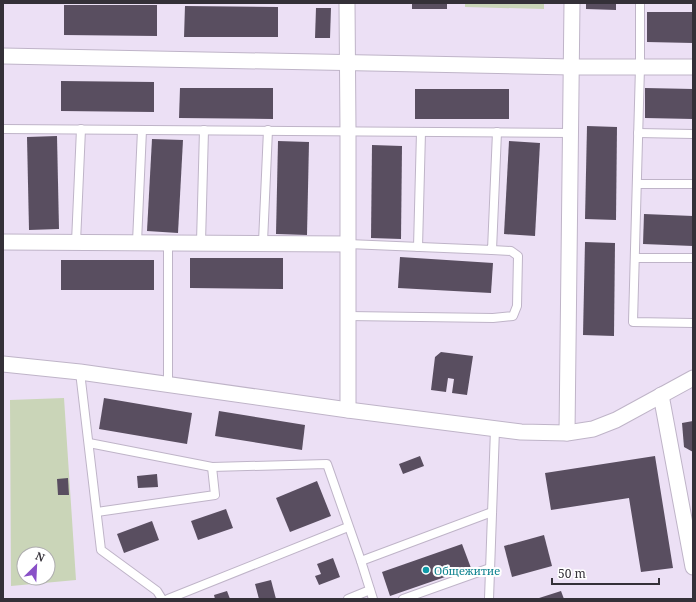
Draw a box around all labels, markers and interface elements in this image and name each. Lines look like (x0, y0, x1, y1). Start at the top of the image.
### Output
north arrow (16, 546, 56, 586)
text: N (33, 548, 48, 565)
scale bar (552, 560, 659, 586)
place label: Общежитие (434, 563, 500, 578)
marker: Общежитие (421, 565, 431, 575)
text: 50 m (558, 565, 586, 582)

